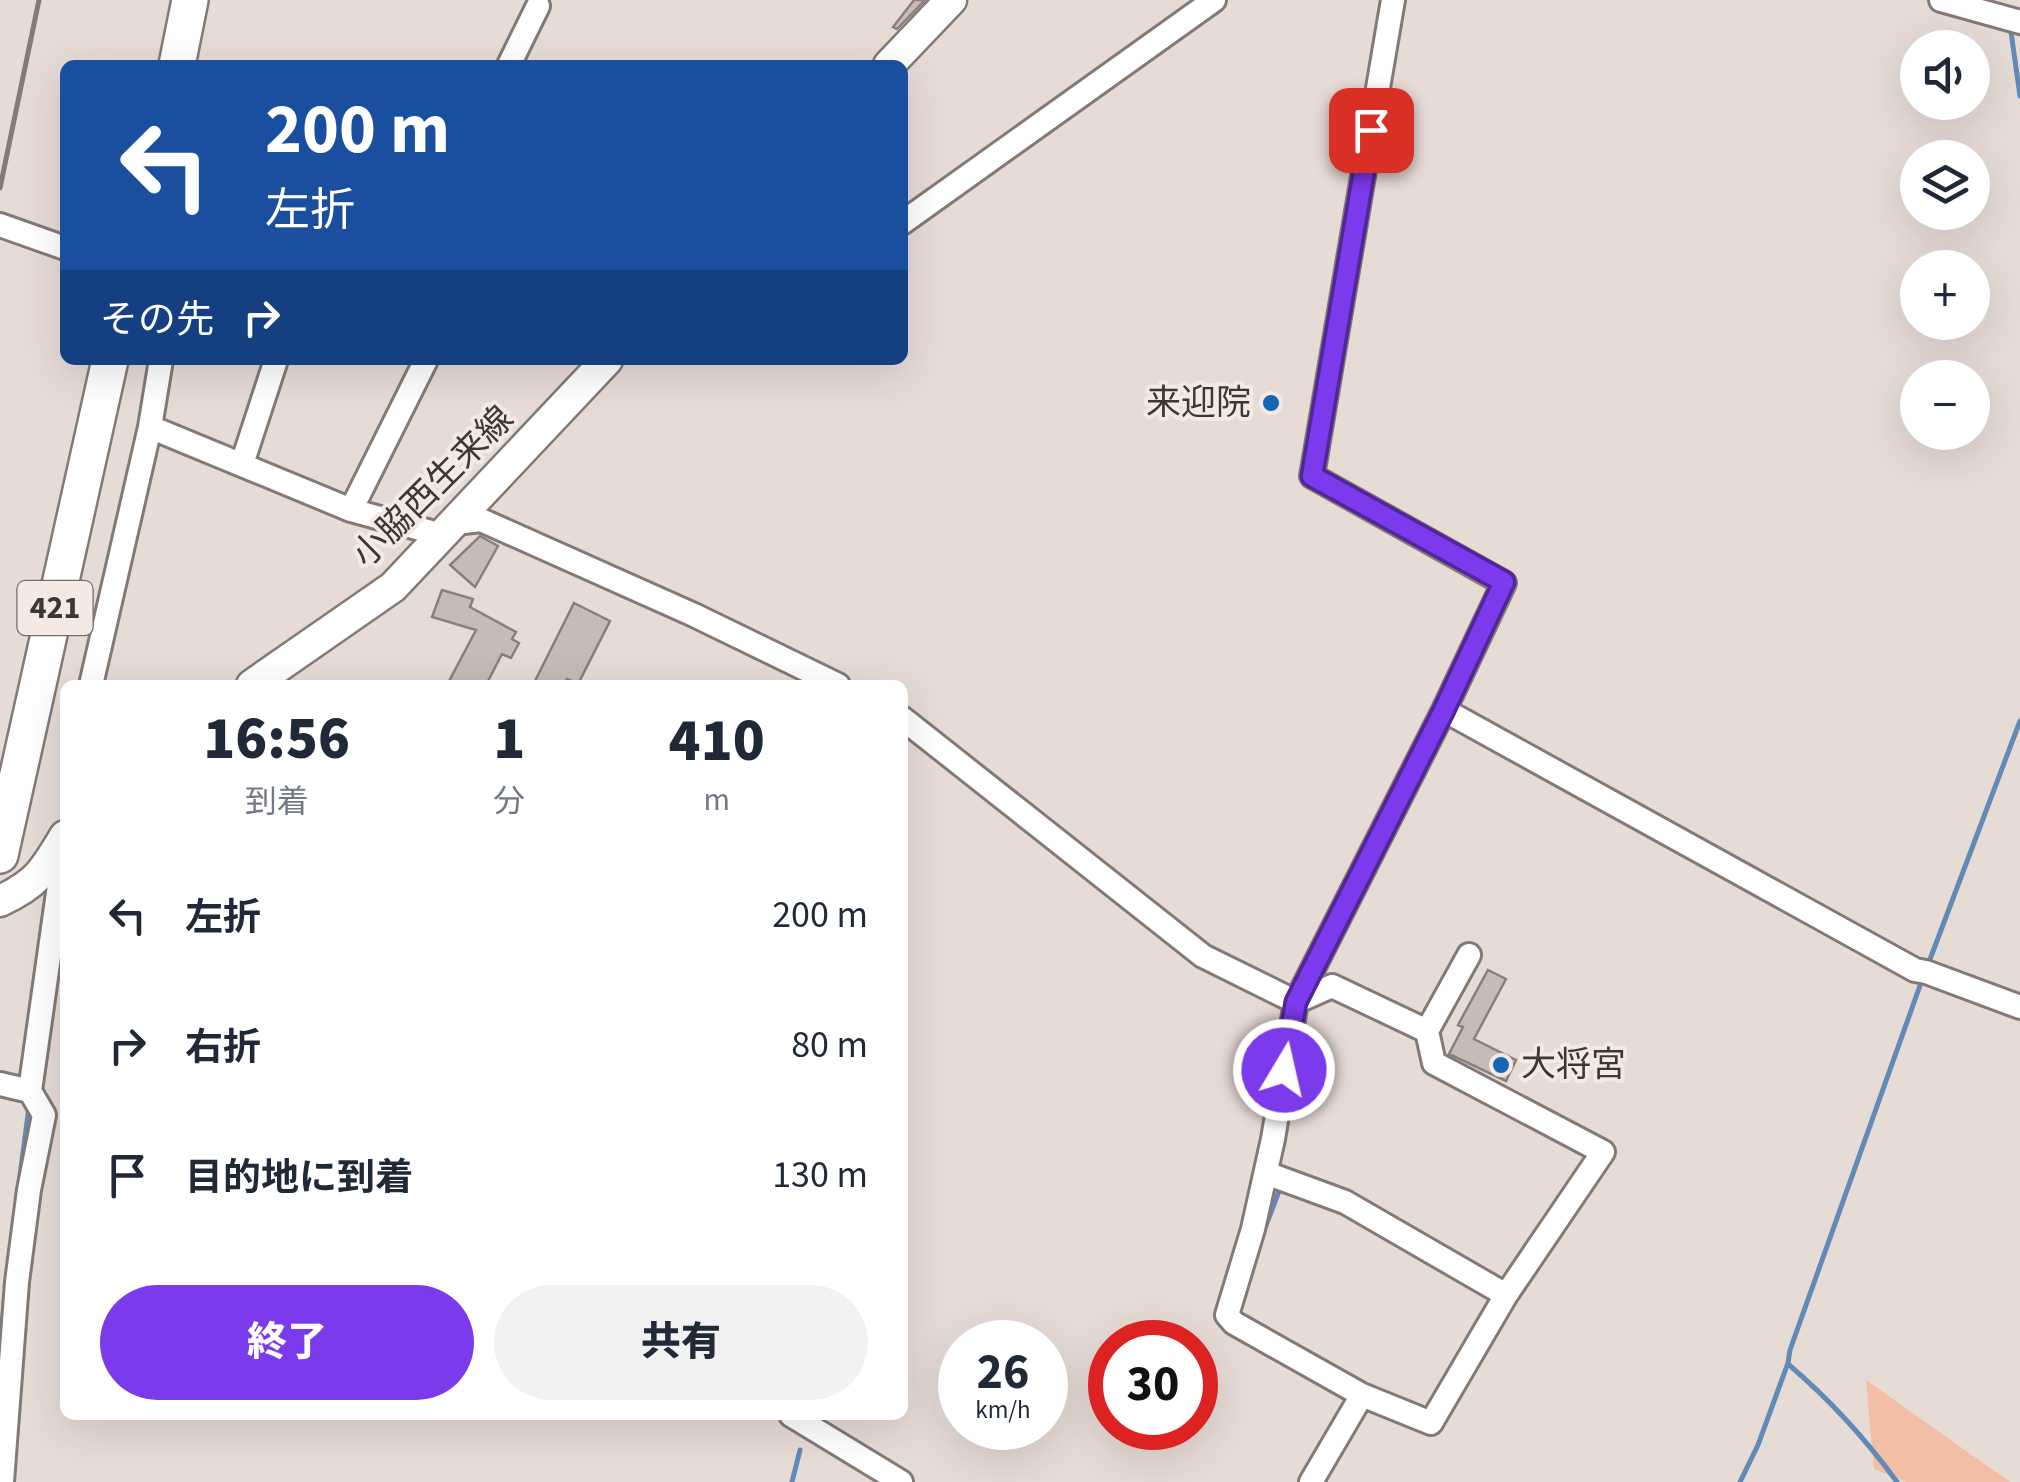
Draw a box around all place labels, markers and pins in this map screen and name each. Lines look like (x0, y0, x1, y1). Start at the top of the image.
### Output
pin (1329, 88, 1414, 173)
place label: 来迎院 (1146, 378, 1251, 428)
marker: 来迎院 (1260, 392, 1282, 414)
place label: 大将宮 (1521, 1040, 1626, 1090)
marker: 大将宮 (1490, 1054, 1512, 1076)

